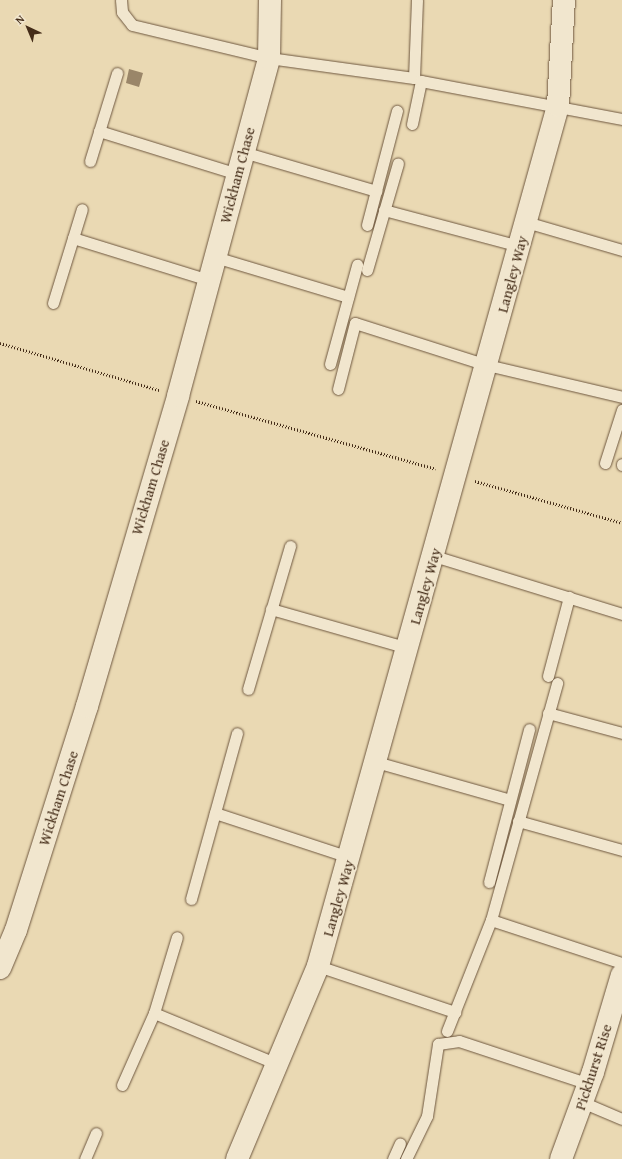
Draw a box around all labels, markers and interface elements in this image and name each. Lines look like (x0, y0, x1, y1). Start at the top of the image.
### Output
north arrow (8, 8, 48, 48)
text: N (11, 11, 28, 28)
street label: Wickham Chase (216, 125, 258, 225)
street label: Langley Way (493, 233, 531, 315)
street label: Wickham Chase (127, 437, 173, 537)
street label: Langley Way (405, 546, 445, 626)
street label: Wickham Chase (34, 748, 82, 848)
street label: Langley Way (318, 858, 358, 938)
street label: Pickhurst Rise (571, 1022, 615, 1112)

